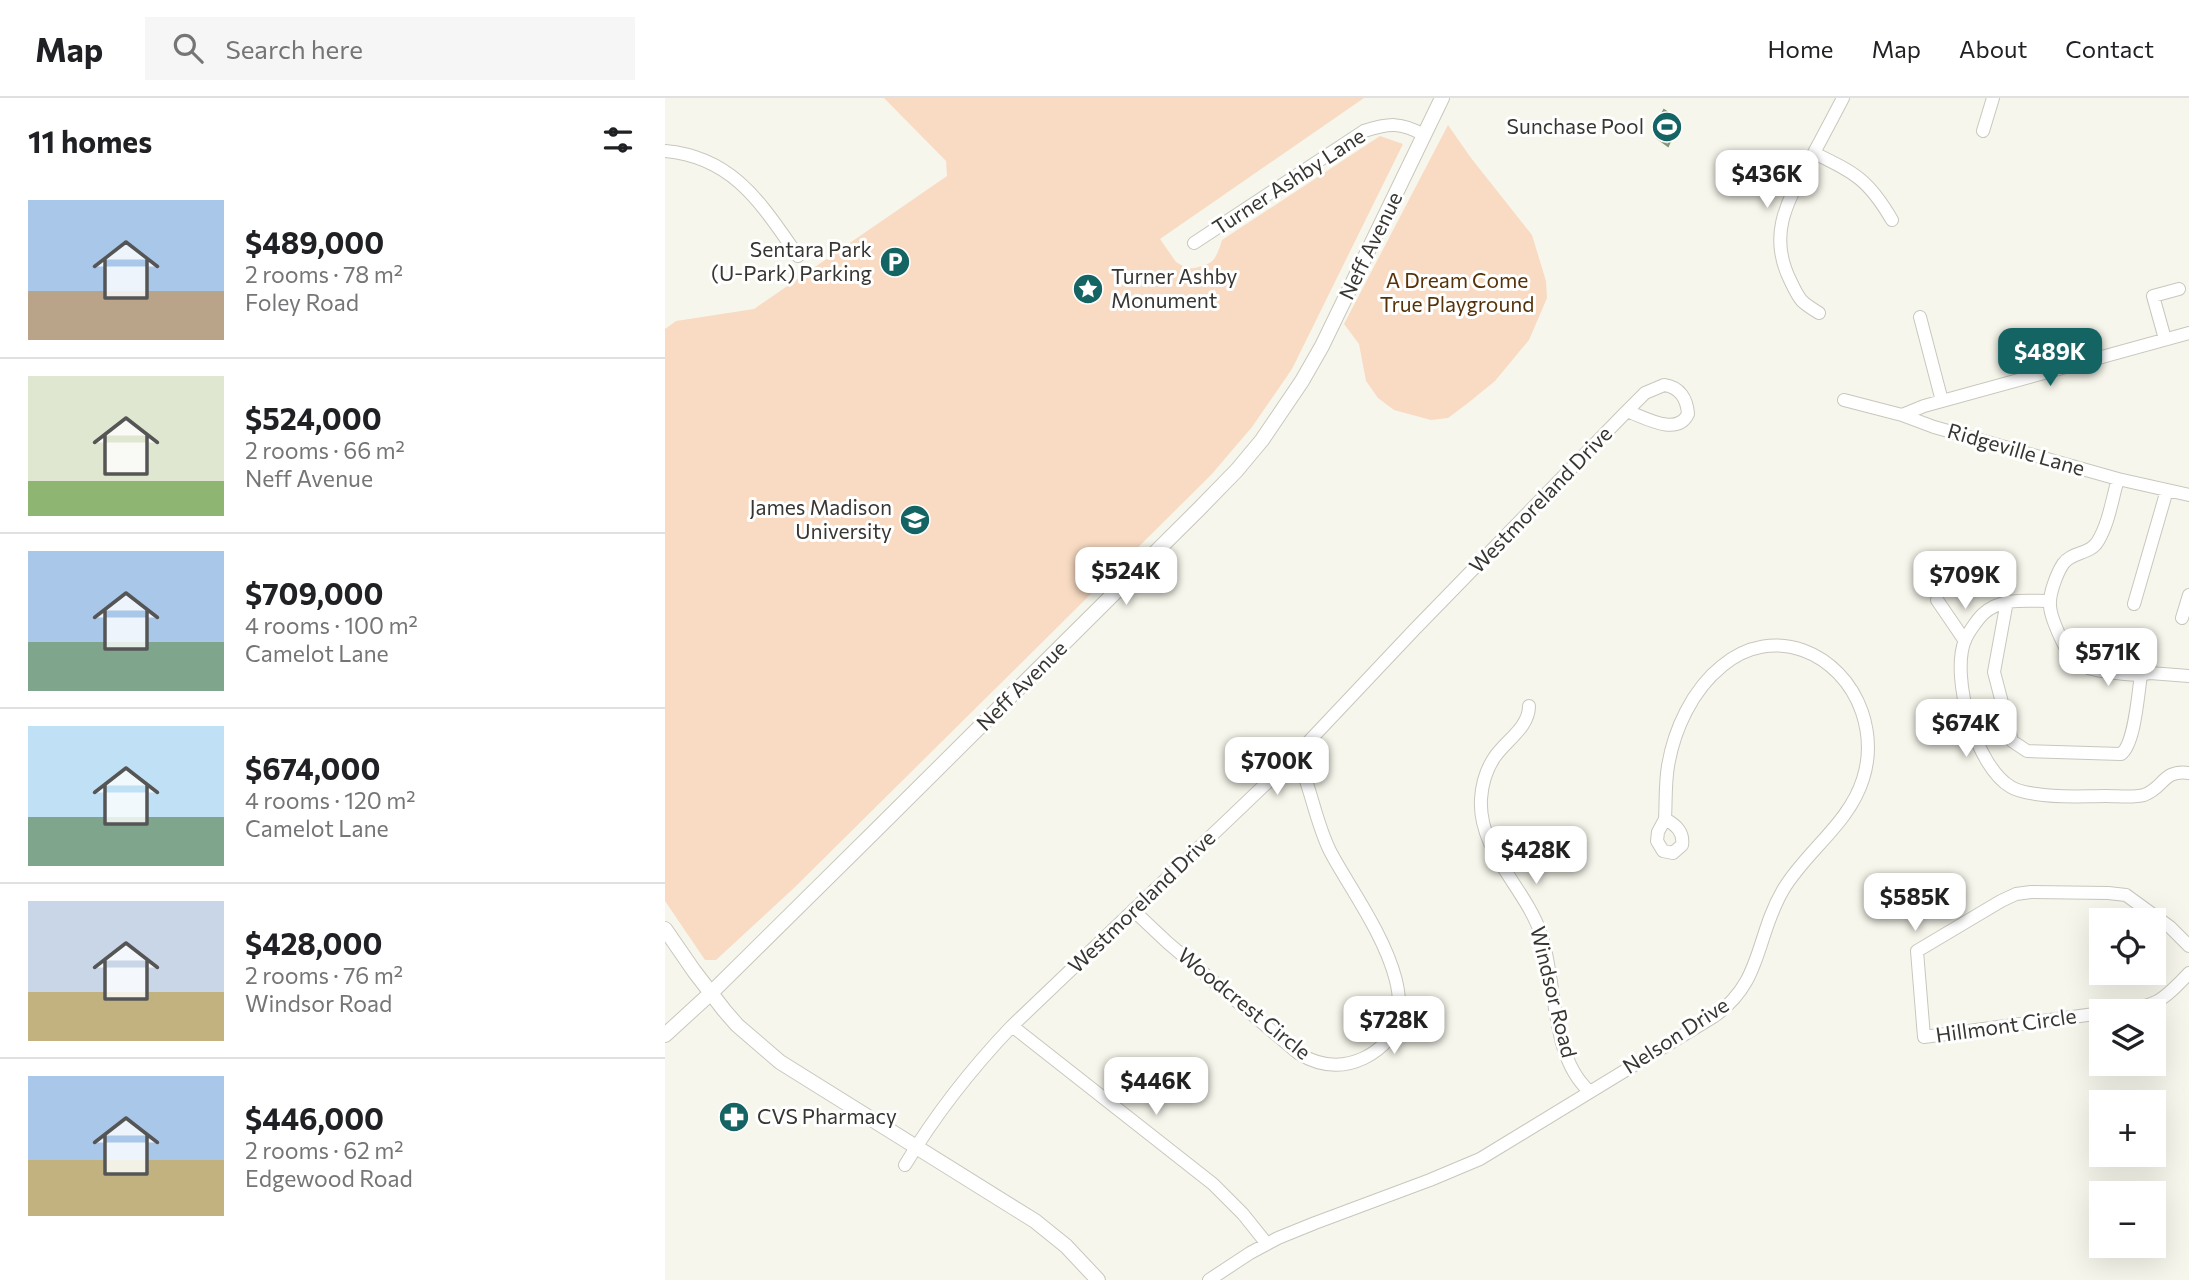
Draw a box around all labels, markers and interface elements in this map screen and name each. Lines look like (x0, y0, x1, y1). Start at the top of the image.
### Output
search box (145, 17, 635, 80)
text: Map (35, 28, 103, 69)
icon: search (169, 29, 207, 67)
text: Search here (225, 33, 363, 64)
text: Home (1768, 34, 1834, 63)
text: Map (1872, 34, 1921, 63)
text: About (1959, 34, 2027, 63)
text: Contact (2065, 34, 2154, 63)
sports icon: Sunchase Pool (1650, 110, 1684, 144)
place label: Sunchase Pool (1507, 113, 1644, 138)
icon: filters (599, 121, 637, 159)
text: 11 homes (28, 122, 152, 159)
street label: Turner Ashby Lane (1207, 122, 1369, 239)
pin: $436K (1718, 150, 1816, 210)
text: $436K (1732, 159, 1802, 187)
street label: Neff Avenue (1333, 187, 1407, 303)
text: $489,000 (245, 223, 384, 260)
icon: home (84, 228, 168, 312)
place label: Sentara Park (U-Park) Parking (711, 236, 872, 285)
parking icon: Sentara Park (U-Park) Parking (878, 245, 912, 279)
text: 2 rooms · 78 m² (245, 260, 403, 288)
place label: Turner Ashby Monument (1111, 263, 1238, 312)
park label: A Dream Come True Playground (1380, 267, 1534, 316)
place icon: Turner Ashby Monument (1071, 272, 1105, 306)
text: Foley Road (245, 288, 359, 316)
pin: $489K (2001, 328, 2099, 388)
text: $489K (2014, 337, 2086, 365)
text: $524,000 (245, 399, 382, 436)
icon: home (84, 404, 168, 488)
street label: Ridgeville Lane (1945, 417, 2088, 480)
street label: Westmoreland Drive (1463, 420, 1616, 578)
text: 2 rooms · 66 m² (245, 436, 405, 464)
text: Neff Avenue (245, 464, 373, 492)
place label: James Madison University (749, 494, 892, 543)
school or university icon: James Madison University (898, 503, 932, 537)
pin: $524K (1077, 547, 1175, 607)
pin: $709K (1916, 552, 2014, 611)
text: $524K (1091, 556, 1161, 584)
text: $709K (1929, 560, 2001, 588)
text: $709,000 (245, 574, 383, 611)
icon: home (84, 579, 168, 663)
text: 4 rooms · 100 m² (245, 611, 418, 639)
pin: $571K (2059, 628, 2157, 688)
street label: Neff Avenue (971, 635, 1071, 735)
text: $571K (2075, 637, 2141, 665)
text: Camelot Lane (245, 639, 389, 667)
pin: $674K (1917, 700, 2015, 759)
text: $674K (1932, 708, 2000, 736)
pin: $700K (1228, 738, 1326, 797)
text: $700K (1241, 746, 1313, 774)
text: $674,000 (245, 749, 380, 786)
icon: home (84, 754, 168, 838)
text: 4 rooms · 120 m² (245, 786, 416, 814)
text: Camelot Lane (245, 814, 389, 842)
street label: Westmoreland Drive (1062, 824, 1220, 977)
pin: $428K (1487, 826, 1585, 886)
text: $428K (1501, 835, 1571, 863)
pin: $585K (1866, 874, 1964, 933)
text: $585K (1880, 882, 1950, 910)
map controls (2089, 908, 2166, 1258)
button: locate (2089, 908, 2166, 985)
street label: Windsor Road (1526, 923, 1583, 1060)
text: $428,000 (245, 924, 382, 961)
icon: home (84, 929, 168, 1013)
street label: Woodcrest Circle (1174, 942, 1316, 1064)
text: 2 rooms · 76 m² (245, 961, 403, 989)
text: Windsor Road (245, 989, 392, 1017)
street label: Nelson Drive (1618, 991, 1733, 1078)
pin: $728K (1345, 996, 1443, 1056)
button: layers (2089, 999, 2166, 1076)
street label: Hillmont Circle (1934, 1002, 2078, 1047)
text: $728K (1359, 1005, 1429, 1033)
pin: $446K (1107, 1058, 1205, 1117)
text: $446K (1120, 1066, 1192, 1094)
button: + (2089, 1090, 2166, 1167)
text: $446,000 (245, 1099, 384, 1136)
pharmacy icon: CVS Pharmacy (717, 1100, 751, 1134)
place label: CVS Pharmacy (757, 1103, 897, 1128)
icon: home (84, 1104, 168, 1188)
text: 2 rooms · 62 m² (245, 1136, 404, 1164)
text: Edgewood Road (245, 1164, 413, 1192)
button: − (2089, 1181, 2166, 1258)

